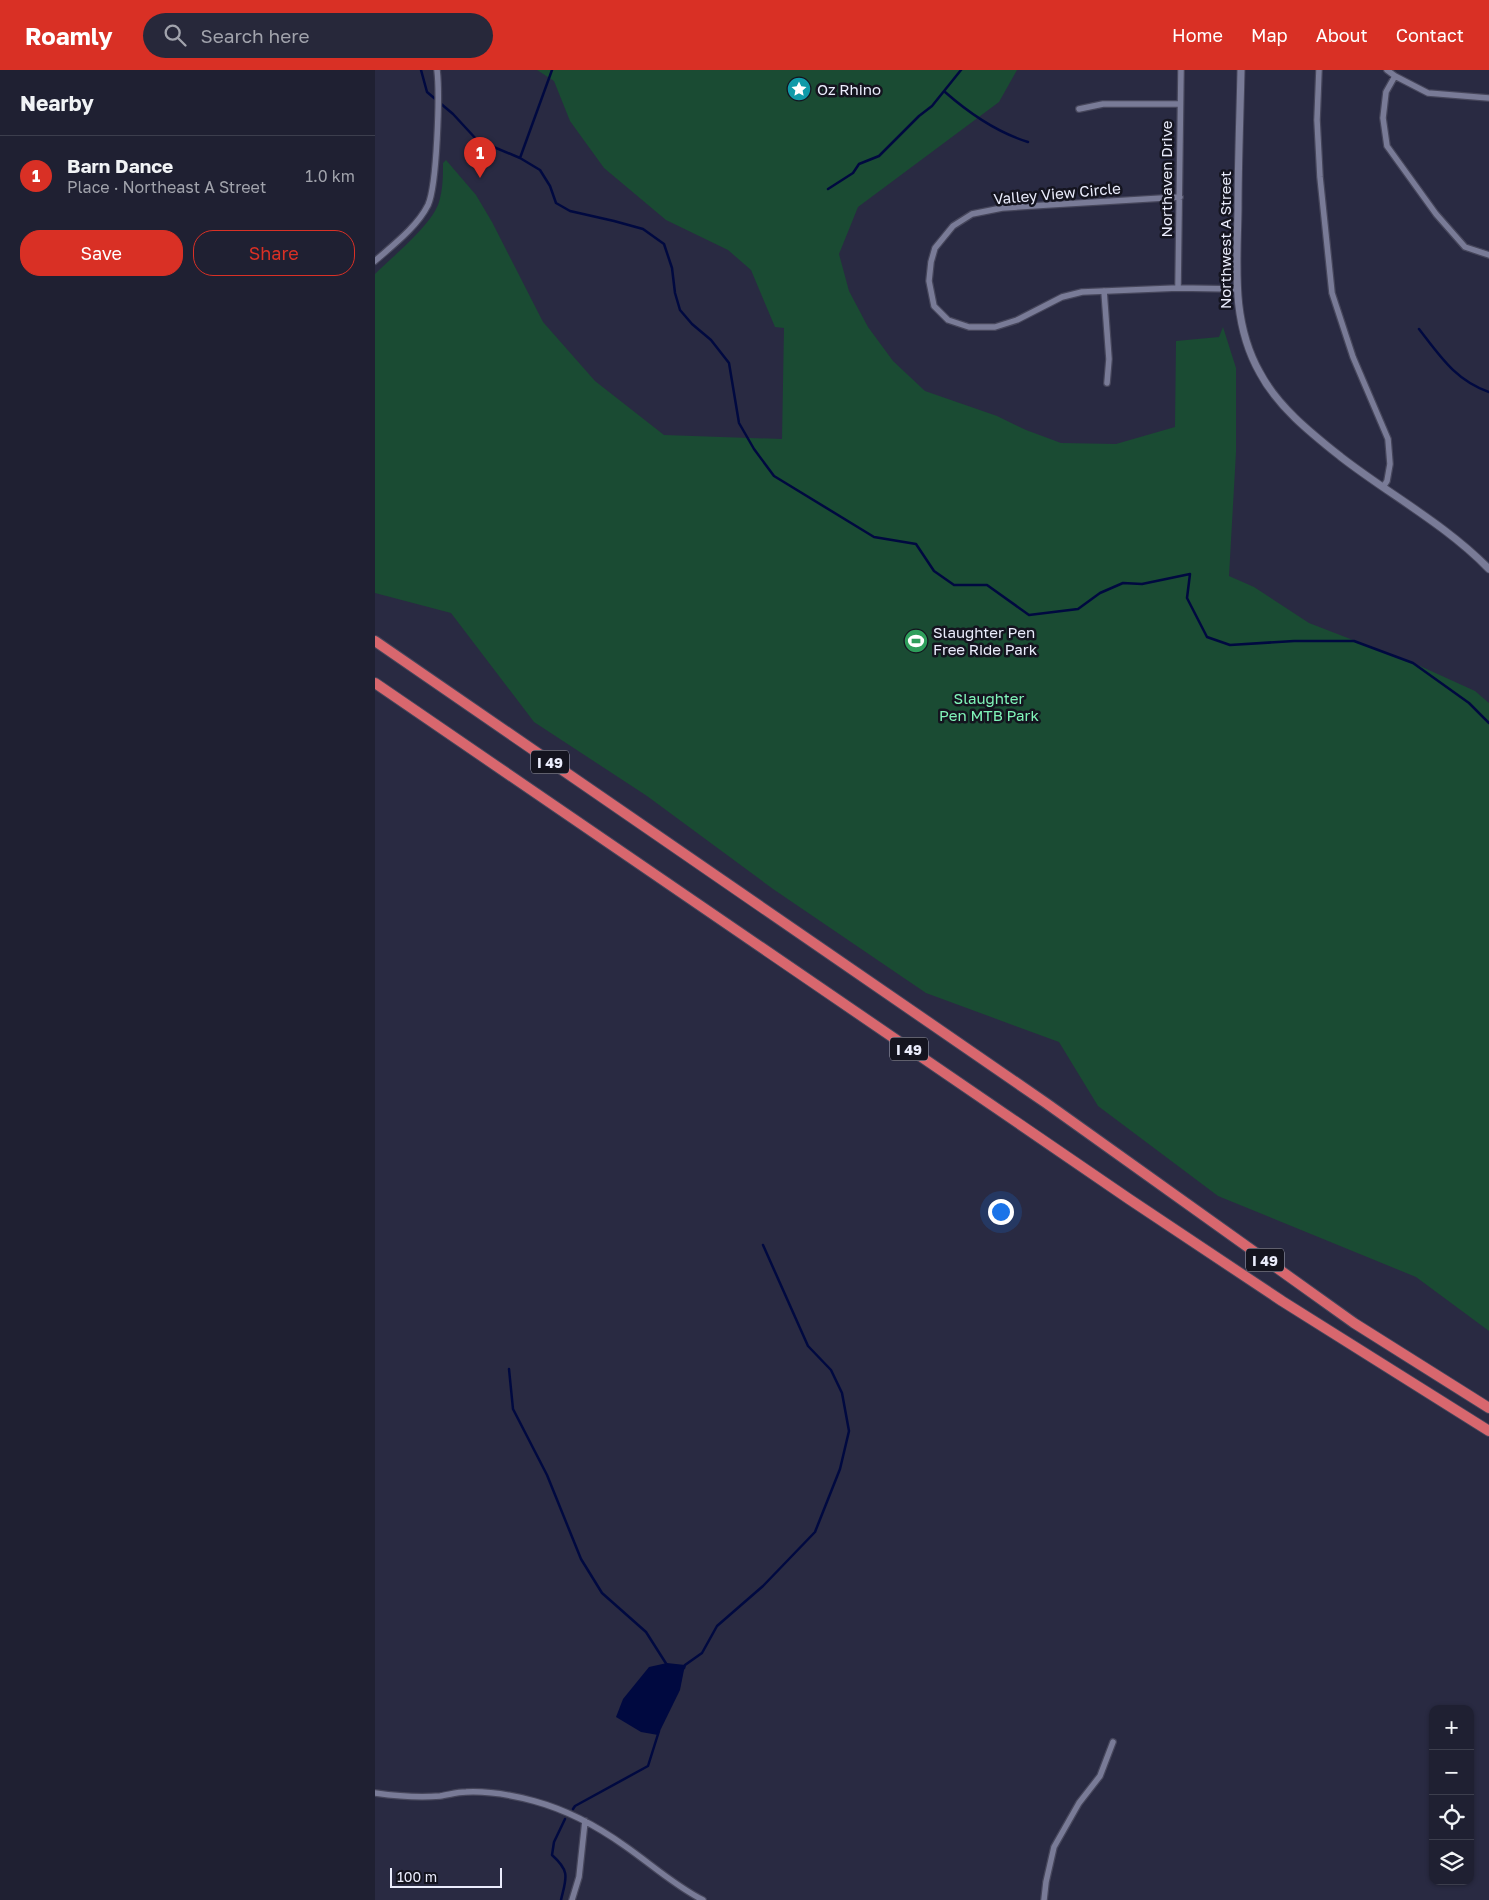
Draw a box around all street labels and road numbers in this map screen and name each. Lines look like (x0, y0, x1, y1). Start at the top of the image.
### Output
street label: Northaven Drive (1157, 120, 1175, 237)
street label: Northwest A Street (1216, 171, 1234, 309)
street label: Valley View Circle (993, 178, 1122, 208)
road number: I 49 (531, 750, 569, 774)
road number: I 49 (890, 1038, 928, 1061)
road number: I 49 (1246, 1248, 1284, 1272)

